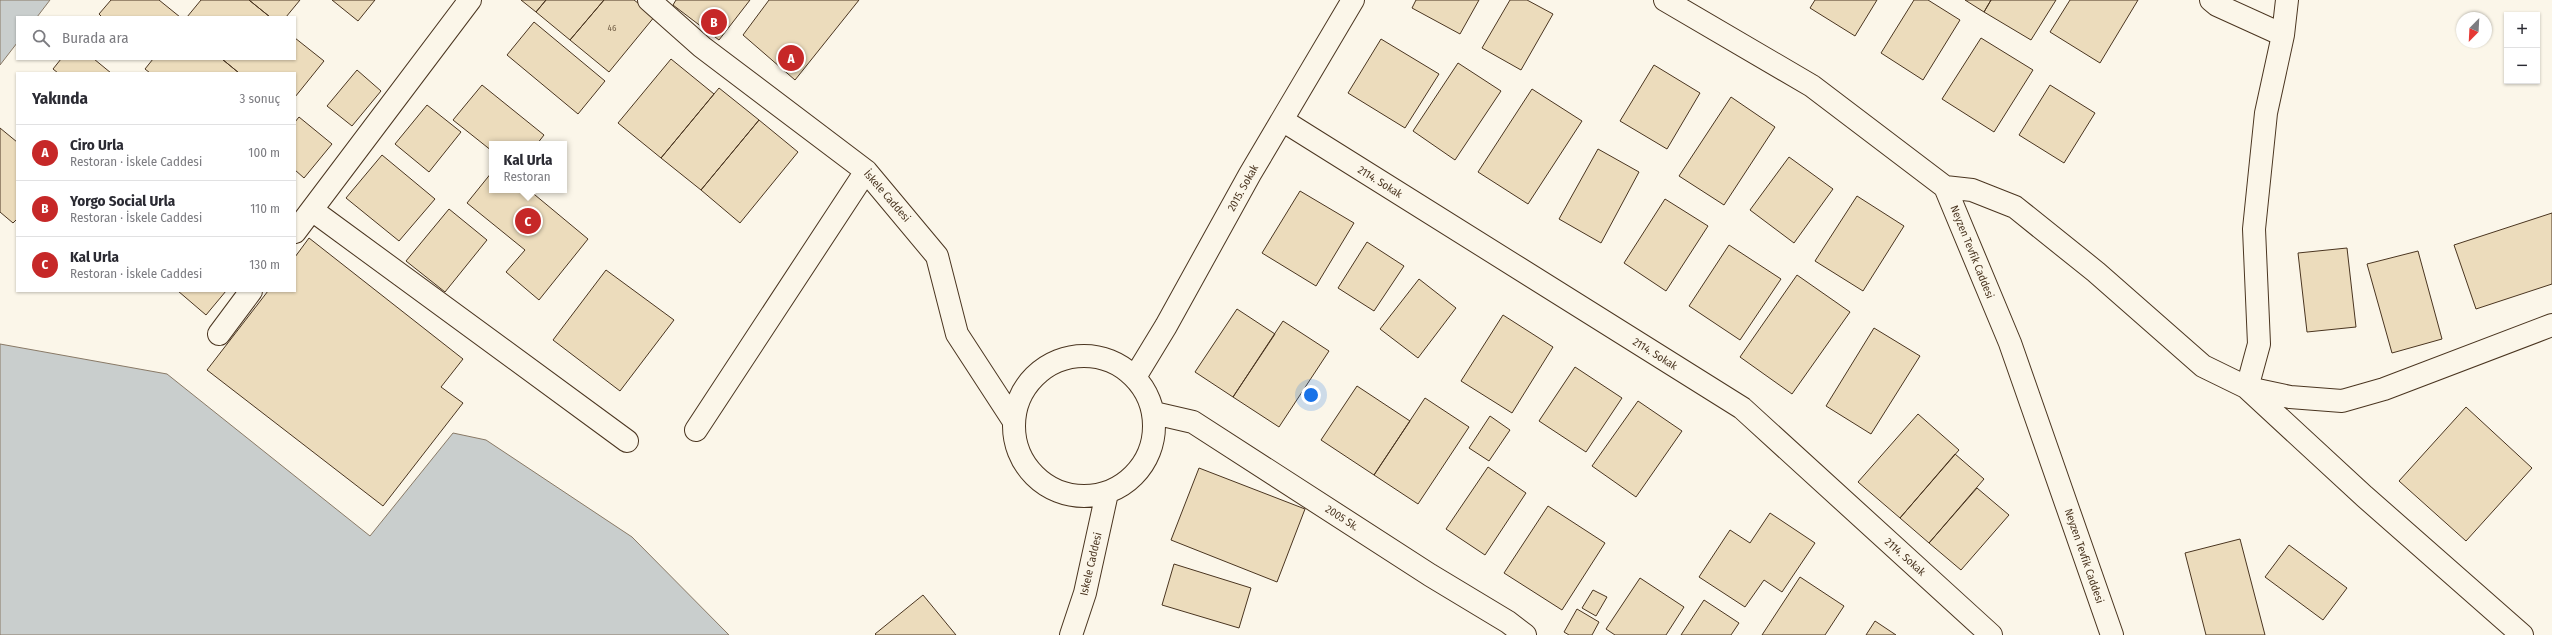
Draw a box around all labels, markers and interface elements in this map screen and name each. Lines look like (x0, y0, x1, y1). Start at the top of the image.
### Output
pin: B (701, 7, 727, 37)
north arrow (2456, 12, 2492, 48)
map controls (2504, 12, 2540, 84)
button: + (2504, 12, 2540, 48)
search box (16, 16, 296, 60)
house number: 46 (608, 23, 617, 33)
icon: search (30, 27, 52, 49)
text: Burada ara (62, 29, 129, 47)
pin: A (778, 43, 804, 73)
button: − (2504, 48, 2540, 84)
text: Yakında (32, 88, 88, 109)
text: 3 sonuç (239, 91, 280, 106)
text: Ciro Urla (70, 136, 124, 154)
popup (489, 141, 567, 193)
text: A (41, 145, 49, 160)
text: 100 m (248, 145, 280, 160)
text: Kal Urla (504, 151, 552, 169)
text: Restoran · İskele Caddesi (70, 154, 202, 169)
street label: 2015. Sokak (1225, 162, 1262, 214)
street label: 2114. Sokak (1355, 163, 1405, 201)
street label: İskele Caddesi (861, 167, 914, 225)
text: Restoran (504, 169, 551, 184)
text: Yorgo Social Urla (70, 192, 175, 210)
text: B (41, 201, 49, 216)
text: 110 m (250, 201, 280, 216)
street label: Neyzen Tevfik Caddesi (1947, 204, 1997, 301)
pin: C (515, 206, 541, 236)
text: Restoran · İskele Caddesi (70, 210, 202, 225)
text: Kal Urla (70, 248, 119, 266)
text: C (42, 257, 48, 272)
text: 130 m (249, 257, 280, 272)
text: Restoran · İskele Caddesi (70, 266, 202, 281)
street label: 2114. Sokak (1630, 335, 1680, 373)
your location (1301, 385, 1321, 405)
street label: 2005 Sk. (1323, 502, 1361, 534)
street label: Neyzen Tevfik Caddesi (2062, 507, 2106, 605)
street label: Iskele Caddesi (1077, 531, 1105, 597)
street label: 2114. Sokak (1882, 535, 1929, 579)

